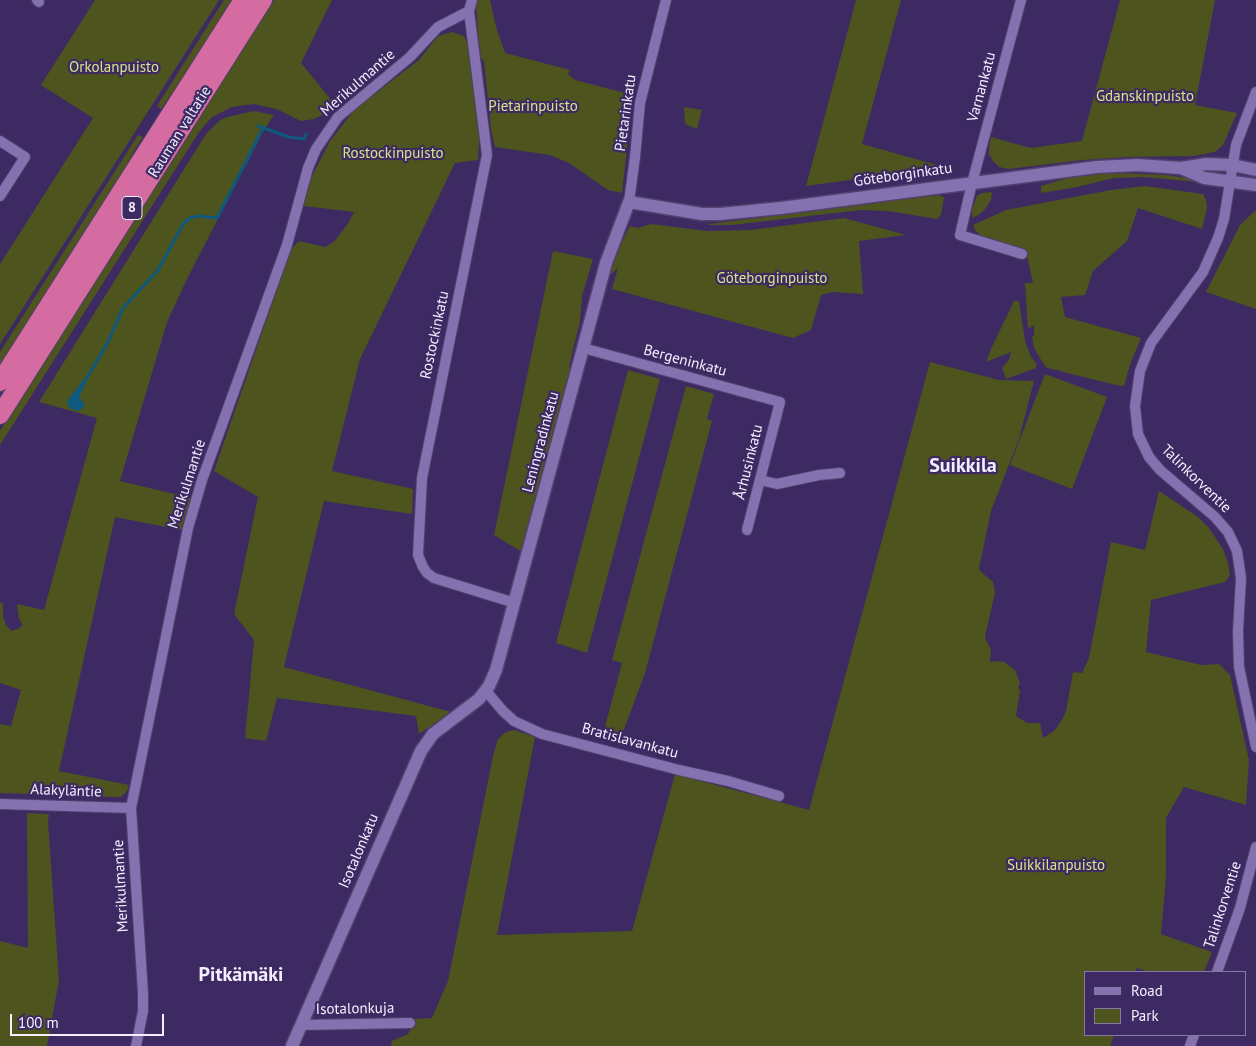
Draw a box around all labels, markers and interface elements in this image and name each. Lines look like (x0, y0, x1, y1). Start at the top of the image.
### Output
street label: Merikulmantie (317, 46, 399, 120)
street label: Varnankatu (964, 50, 1000, 124)
park label: Orkolanpuisto (69, 59, 159, 77)
street label: Pietarinkatu (612, 73, 640, 153)
street label: Rauman valtatie (145, 83, 215, 181)
park label: Gdanskinpuisto (1096, 88, 1194, 106)
park label: Pietarinpuisto (488, 98, 578, 116)
park label: Rostockinpuisto (342, 145, 444, 163)
street label: Göteborginkatu (853, 159, 953, 191)
road number: 8 (122, 197, 142, 220)
park label: Göteborginpuisto (717, 270, 827, 288)
street label: Rostockinkatu (417, 289, 453, 381)
street label: Bergeninkatu (641, 341, 729, 381)
street label: Leningradinkatu (519, 390, 563, 494)
street label: Århusinkatu (731, 423, 767, 501)
street label: Merikulmantie (164, 437, 210, 531)
street label: Talinkorventie (1157, 441, 1235, 517)
district label: Suikkila (929, 454, 997, 478)
street label: Bratislavankatu (580, 719, 680, 763)
street label: Alakyläntie (30, 781, 102, 801)
street label: Isotalonkatu (335, 811, 383, 891)
street label: Merikulmantie (110, 839, 132, 933)
park label: Suikkilanpuisto (1007, 857, 1105, 875)
street label: Talinkorventie (1200, 859, 1246, 951)
district label: Pitkämäki (199, 963, 283, 987)
legend (1084, 971, 1246, 1036)
text: Road (1131, 981, 1163, 1000)
street label: Isotalonkuja (316, 999, 394, 1019)
scale bar (12, 1004, 166, 1036)
text: Park (1131, 1006, 1159, 1025)
text: 100 m (18, 1013, 59, 1032)

